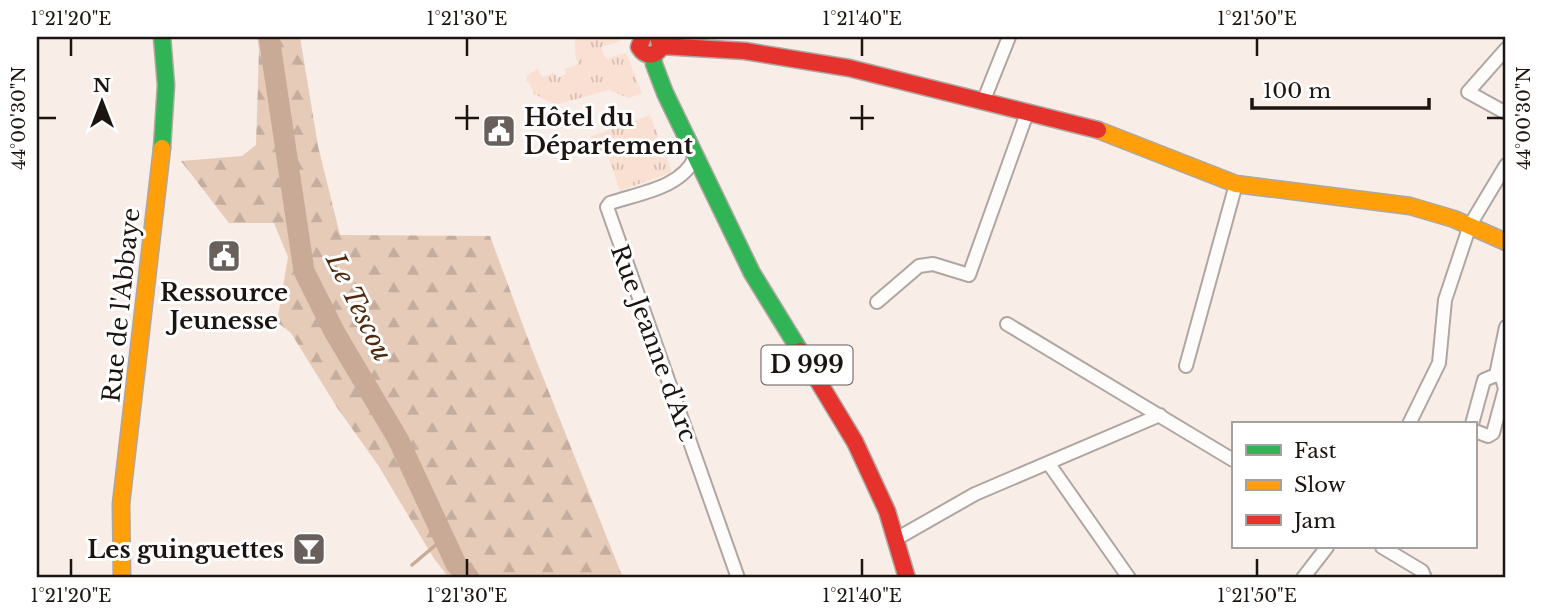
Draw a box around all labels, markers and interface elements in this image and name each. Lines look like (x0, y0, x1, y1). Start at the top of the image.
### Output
text: 1°21'20"E (31, 8, 111, 30)
text: 1°21'30"E (427, 8, 507, 30)
text: 1°21'40"E (822, 8, 902, 30)
text: 1°21'50"E (1217, 8, 1297, 30)
text: 44°00'30"N (8, 66, 30, 170)
north arrow (66, 66, 136, 136)
scale bar (1252, 66, 1429, 110)
text: 44°00'30"N (1513, 66, 1535, 170)
text: N (93, 74, 111, 97)
text: 100 m (1263, 78, 1331, 104)
place label: Hôtel du Département (524, 103, 694, 160)
public building icon: Hôtel du Département (480, 112, 518, 150)
street label: Rue de l'Abbaye (96, 206, 146, 404)
public building icon: Ressource Jeunesse (205, 237, 243, 275)
street label: Rue Jeanne d'Arc (605, 241, 703, 446)
water label: Le Tescou (319, 247, 399, 366)
place label: Ressource Jeunesse (160, 278, 288, 335)
road number: D 999 (762, 346, 852, 384)
legend (1232, 422, 1476, 548)
text: Fast (1294, 438, 1336, 464)
text: Slow (1294, 472, 1346, 498)
text: Jam (1291, 508, 1336, 534)
bar icon: Les guinguettes (290, 530, 328, 568)
place label: Les guinguettes (87, 535, 284, 564)
text: 1°21'20"E (31, 585, 111, 607)
text: 1°21'30"E (427, 585, 507, 607)
text: 1°21'40"E (822, 585, 902, 607)
text: 1°21'50"E (1217, 585, 1297, 607)

